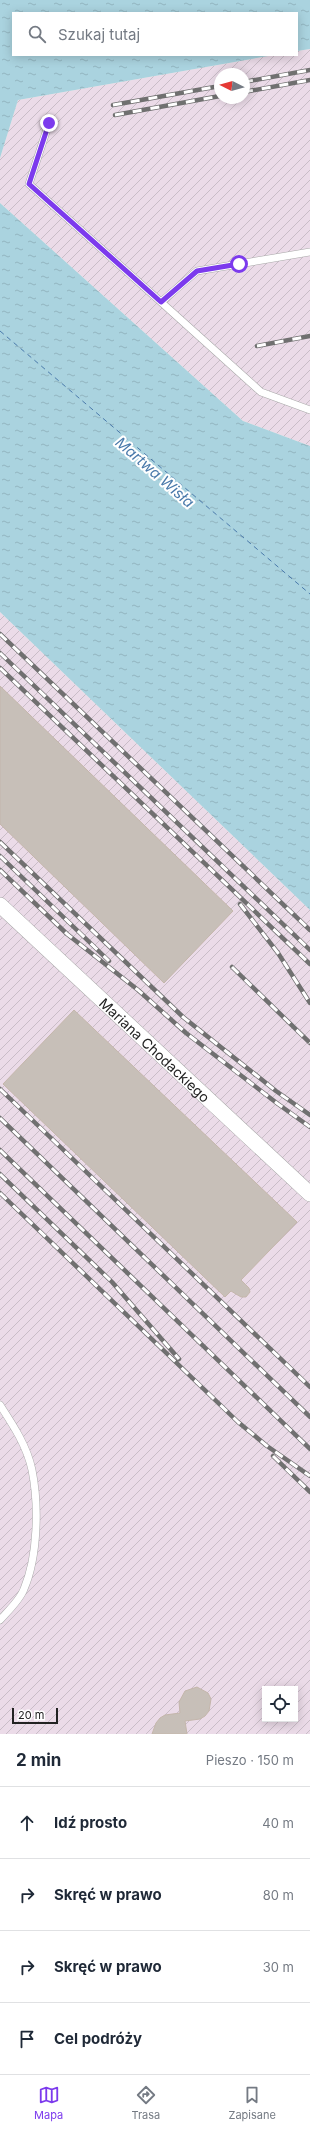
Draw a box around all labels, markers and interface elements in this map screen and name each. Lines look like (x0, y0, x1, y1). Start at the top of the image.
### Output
search box (12, 12, 298, 56)
icon: search (26, 23, 48, 45)
text: Szukaj tutaj (58, 25, 140, 44)
north arrow (214, 68, 250, 104)
route end (40, 114, 58, 132)
route start (230, 255, 248, 273)
water label: Martwa Wisła (112, 433, 198, 511)
street label: Mariana Chodackiego (96, 994, 214, 1105)
map controls (262, 1686, 298, 1722)
button: locate (262, 1686, 298, 1722)
scale bar (12, 1706, 58, 1725)
text: 20 m (18, 1708, 44, 1722)
text: 2 min (16, 1750, 61, 1770)
text: Pieszo · 150 m (206, 1752, 294, 1768)
icon: ahead (16, 1812, 38, 1834)
text: Idź prosto (54, 1813, 127, 1832)
text: 40 m (262, 1815, 294, 1831)
icon: right (16, 1884, 38, 1906)
text: Skręć w prawo (54, 1885, 162, 1904)
text: 80 m (263, 1887, 294, 1903)
icon: right (16, 1956, 38, 1978)
text: Skręć w prawo (54, 1957, 162, 1976)
text: 30 m (263, 1959, 294, 1975)
icon: arrive (16, 2028, 38, 2050)
text: Cel podróży (54, 2029, 142, 2048)
tab: Mapa (34, 2084, 63, 2122)
tab: Trasa (131, 2084, 160, 2122)
tab: Zapisane (228, 2084, 276, 2122)

